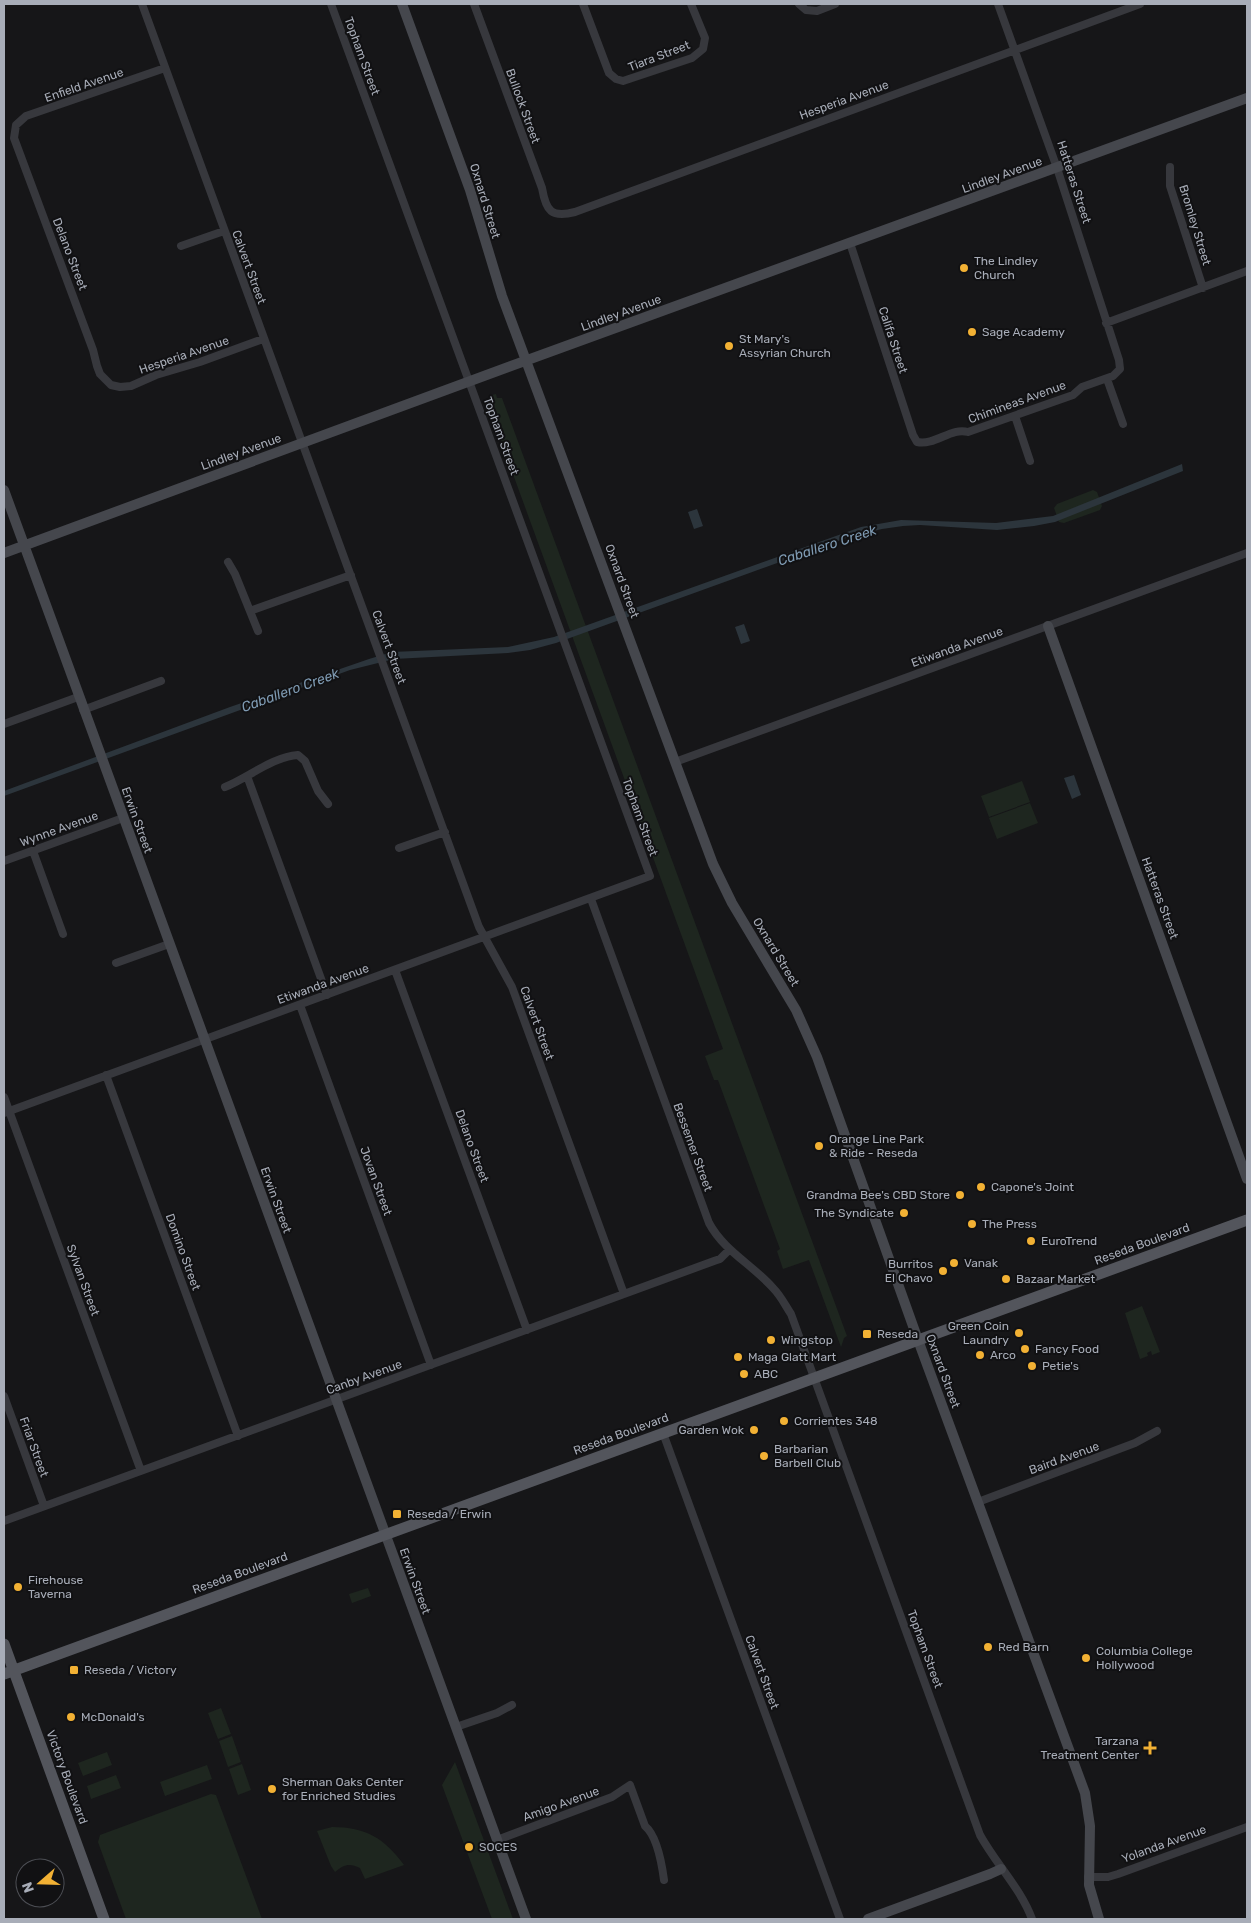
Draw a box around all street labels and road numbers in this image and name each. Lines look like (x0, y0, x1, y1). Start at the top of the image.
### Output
street label: Topham Street (341, 15, 383, 97)
street label: Tiara Street (626, 38, 692, 74)
street label: Enfield Avenue (43, 65, 126, 105)
street label: Bullock Street (503, 67, 543, 145)
street label: Hesperia Avenue (797, 77, 891, 123)
street label: Hatteras Street (1054, 139, 1094, 225)
street label: Lindley Avenue (960, 154, 1044, 196)
street label: Oxnard Street (467, 162, 503, 240)
street label: Bromley Street (1176, 183, 1214, 267)
street label: Delano Street (50, 216, 90, 292)
street label: Calvert Street (229, 228, 269, 306)
street label: Lindley Avenue (579, 292, 663, 334)
street label: Califa Street (876, 305, 910, 375)
street label: Hesperia Avenue (137, 333, 231, 377)
street label: Chimineas Avenue (966, 378, 1068, 426)
street label: Topham Street (480, 395, 522, 477)
street label: Lindley Avenue (199, 431, 283, 473)
street label: Oxnard Street (602, 542, 642, 620)
street label: Calvert Street (369, 608, 409, 686)
street label: Etiwanda Avenue (909, 624, 1005, 670)
street label: Topham Street (619, 776, 661, 858)
street label: Erwin Street (119, 785, 156, 855)
street label: Wynne Avenue (18, 808, 100, 850)
street label: Hatteras Street (1139, 855, 1181, 941)
street label: Oxnard Street (750, 915, 802, 989)
street label: Etiwanda Avenue (275, 961, 371, 1007)
street label: Calvert Street (517, 984, 557, 1062)
street label: Bessemer Street (671, 1101, 716, 1193)
street label: Delano Street (452, 1108, 492, 1185)
street label: Jovan Street (357, 1145, 395, 1218)
street label: Erwin Street (258, 1165, 295, 1235)
street label: Domino Street (163, 1212, 203, 1293)
street label: Reseda Boulevard (1093, 1220, 1191, 1268)
street label: Sylvan Street (64, 1242, 102, 1318)
street label: Oxnard Street (923, 1332, 963, 1410)
street label: Canby Avenue (324, 1357, 404, 1397)
street label: Reseda Boulevard (572, 1410, 670, 1458)
street label: Friar Street (17, 1415, 51, 1479)
street label: Baird Avenue (1027, 1439, 1101, 1477)
street label: Erwin Street (397, 1546, 434, 1616)
street label: Reseda Boulevard (191, 1549, 289, 1597)
street label: Topham Street (904, 1608, 946, 1690)
street label: Calvert Street (742, 1633, 782, 1711)
street label: Victory Boulevard (44, 1728, 90, 1826)
street label: Amigo Avenue (521, 1784, 601, 1824)
street label: Yolanda Avenue (1120, 1822, 1208, 1866)

